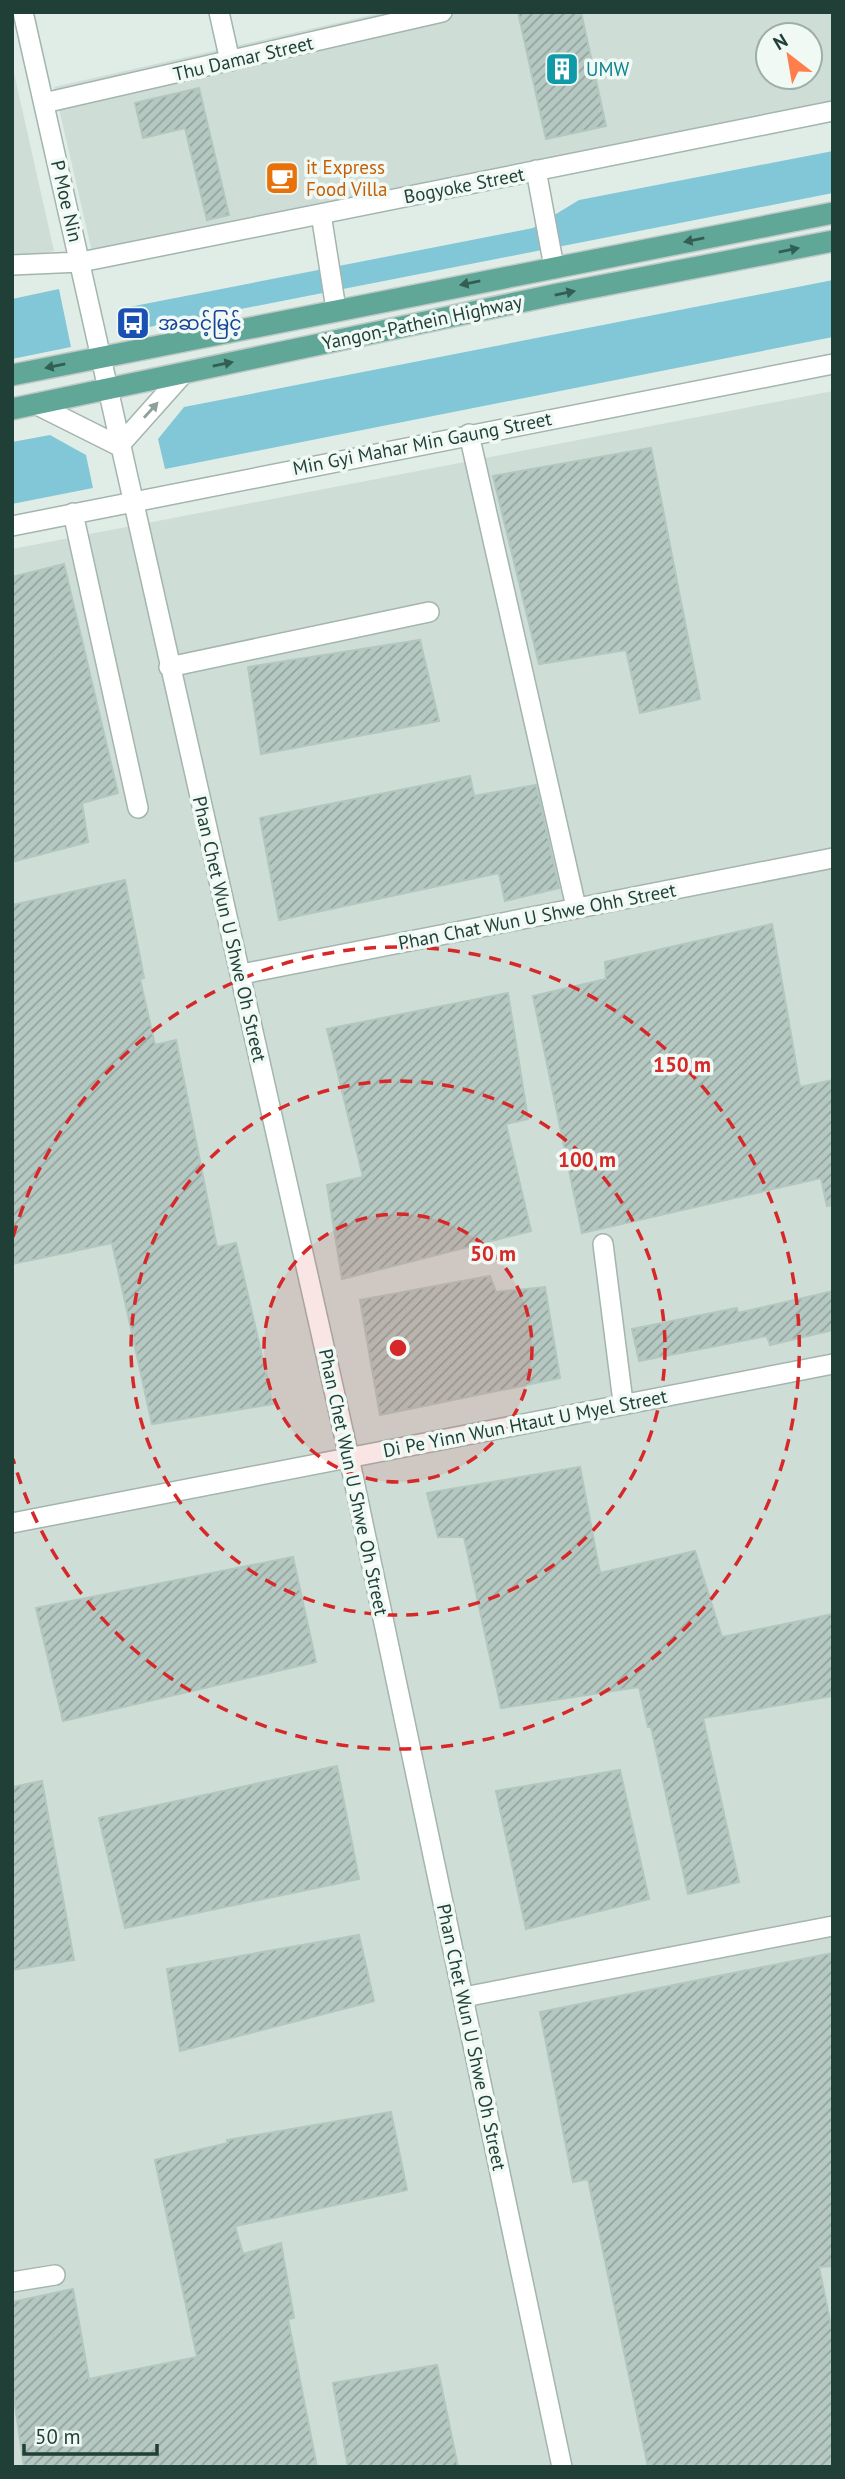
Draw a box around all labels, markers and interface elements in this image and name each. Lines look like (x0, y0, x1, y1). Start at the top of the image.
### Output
north arrow (754, 21, 824, 91)
text: N (769, 28, 792, 55)
street label: Thu Damar Street (171, 30, 316, 86)
building icon: UMW (543, 50, 581, 88)
place label: UMW (586, 57, 629, 81)
place label: it Express Food Villa (306, 155, 387, 201)
street label: P Moe Nin (46, 158, 88, 244)
cafe icon: it Express Food Villa (263, 159, 301, 197)
street label: Bogyoke Street (402, 161, 527, 208)
one-way arrow (682, 235, 704, 246)
one-way arrow (778, 244, 800, 255)
one-way arrow (459, 278, 481, 289)
one-way arrow (554, 287, 576, 298)
street label: Yangon-Pathein Highway (320, 289, 524, 355)
bus stop icon: အဆင့်မြင့် (114, 304, 152, 342)
place label: အဆင့်မြင့် (158, 309, 242, 339)
one-way arrow (212, 358, 234, 369)
one-way arrow (44, 360, 66, 371)
one-way arrow (143, 402, 158, 419)
street label: Min Gyi Mahar Min Gaung Street (291, 406, 554, 480)
street label: Phan Chet Wun U Shwe Oh Street (188, 794, 272, 1065)
street label: Phan Chat Wun U Shwe Ohh Street (396, 877, 678, 955)
text: 150 m (653, 1051, 711, 1078)
text: 100 m (558, 1146, 616, 1173)
text: 50 m (470, 1240, 516, 1267)
centre of rings (386, 1336, 410, 1360)
street label: Phan Chet Wun U Shwe Oh Street (314, 1346, 394, 1618)
street label: Di Pe Yinn Wun Htaut U Myel Street (381, 1384, 670, 1462)
street label: Phan Chet Wun U Shwe Oh Street (432, 1901, 512, 2173)
scale bar (24, 2412, 158, 2456)
text: 50 m (35, 2423, 81, 2450)

